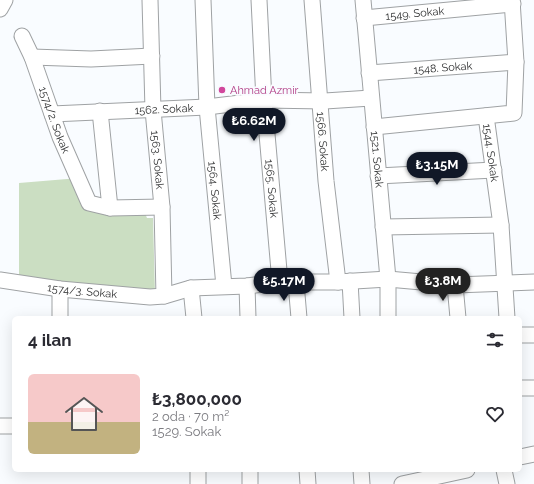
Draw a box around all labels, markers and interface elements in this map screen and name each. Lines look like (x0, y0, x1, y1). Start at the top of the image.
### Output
street label: 1549. Sokak (385, 4, 445, 22)
street label: 1548. Sokak (413, 59, 473, 76)
place label: Ahmad Azmir (230, 84, 299, 97)
street label: 1574/2. Sokak (36, 85, 73, 155)
marker: Ahmad Azmir (217, 85, 227, 95)
street label: 1562. Sokak (134, 101, 194, 117)
pin: ₺6.62M (221, 108, 287, 142)
street label: 1566. Sokak (314, 111, 332, 172)
text: ₺6.62M (231, 113, 277, 128)
street label: 1544. Sokak (481, 123, 501, 183)
street label: 1563. Sokak (148, 130, 167, 190)
street label: 1521. Sokak (368, 130, 386, 188)
pin: ₺3.15M (404, 152, 470, 186)
text: ₺3.15M (416, 157, 458, 172)
street label: 1565. Sokak (263, 158, 281, 219)
street label: 1564. Sokak (206, 160, 224, 221)
pin: ₺5.17M (251, 268, 317, 302)
pin: ₺3.8M (415, 268, 471, 302)
text: ₺5.17M (263, 273, 305, 288)
text: ₺3.8M (425, 273, 462, 288)
street label: 1574/3. Sokak (46, 281, 118, 301)
icon: filters (484, 329, 506, 351)
text: 4 ilan (28, 330, 72, 350)
text: ₺3,800,000 (152, 389, 242, 409)
icon: home (60, 390, 108, 438)
icon: heart (484, 403, 506, 425)
text: 2 oda · 70 m² (152, 409, 229, 424)
text: 1529. Sokak (152, 424, 221, 439)

